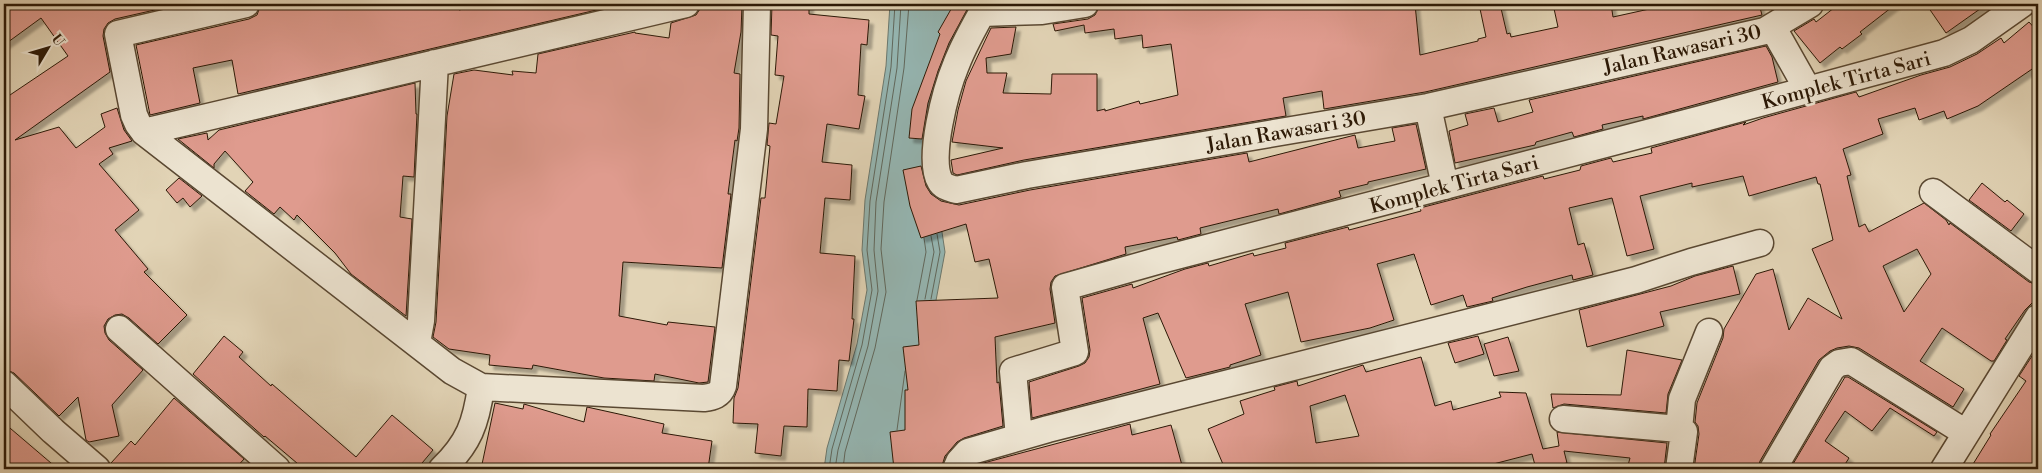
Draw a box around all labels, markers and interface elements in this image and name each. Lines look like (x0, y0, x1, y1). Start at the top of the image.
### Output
street label: Jalan Rawasari 30 (1600, 20, 1764, 81)
north arrow (22, 22, 72, 72)
text: U (47, 31, 68, 51)
street label: Komplek Tirta Sari (1759, 47, 1934, 116)
street label: Jalan Rawasari 30 (1203, 106, 1368, 159)
street label: Komplek Tirta Sari (1367, 151, 1542, 220)

